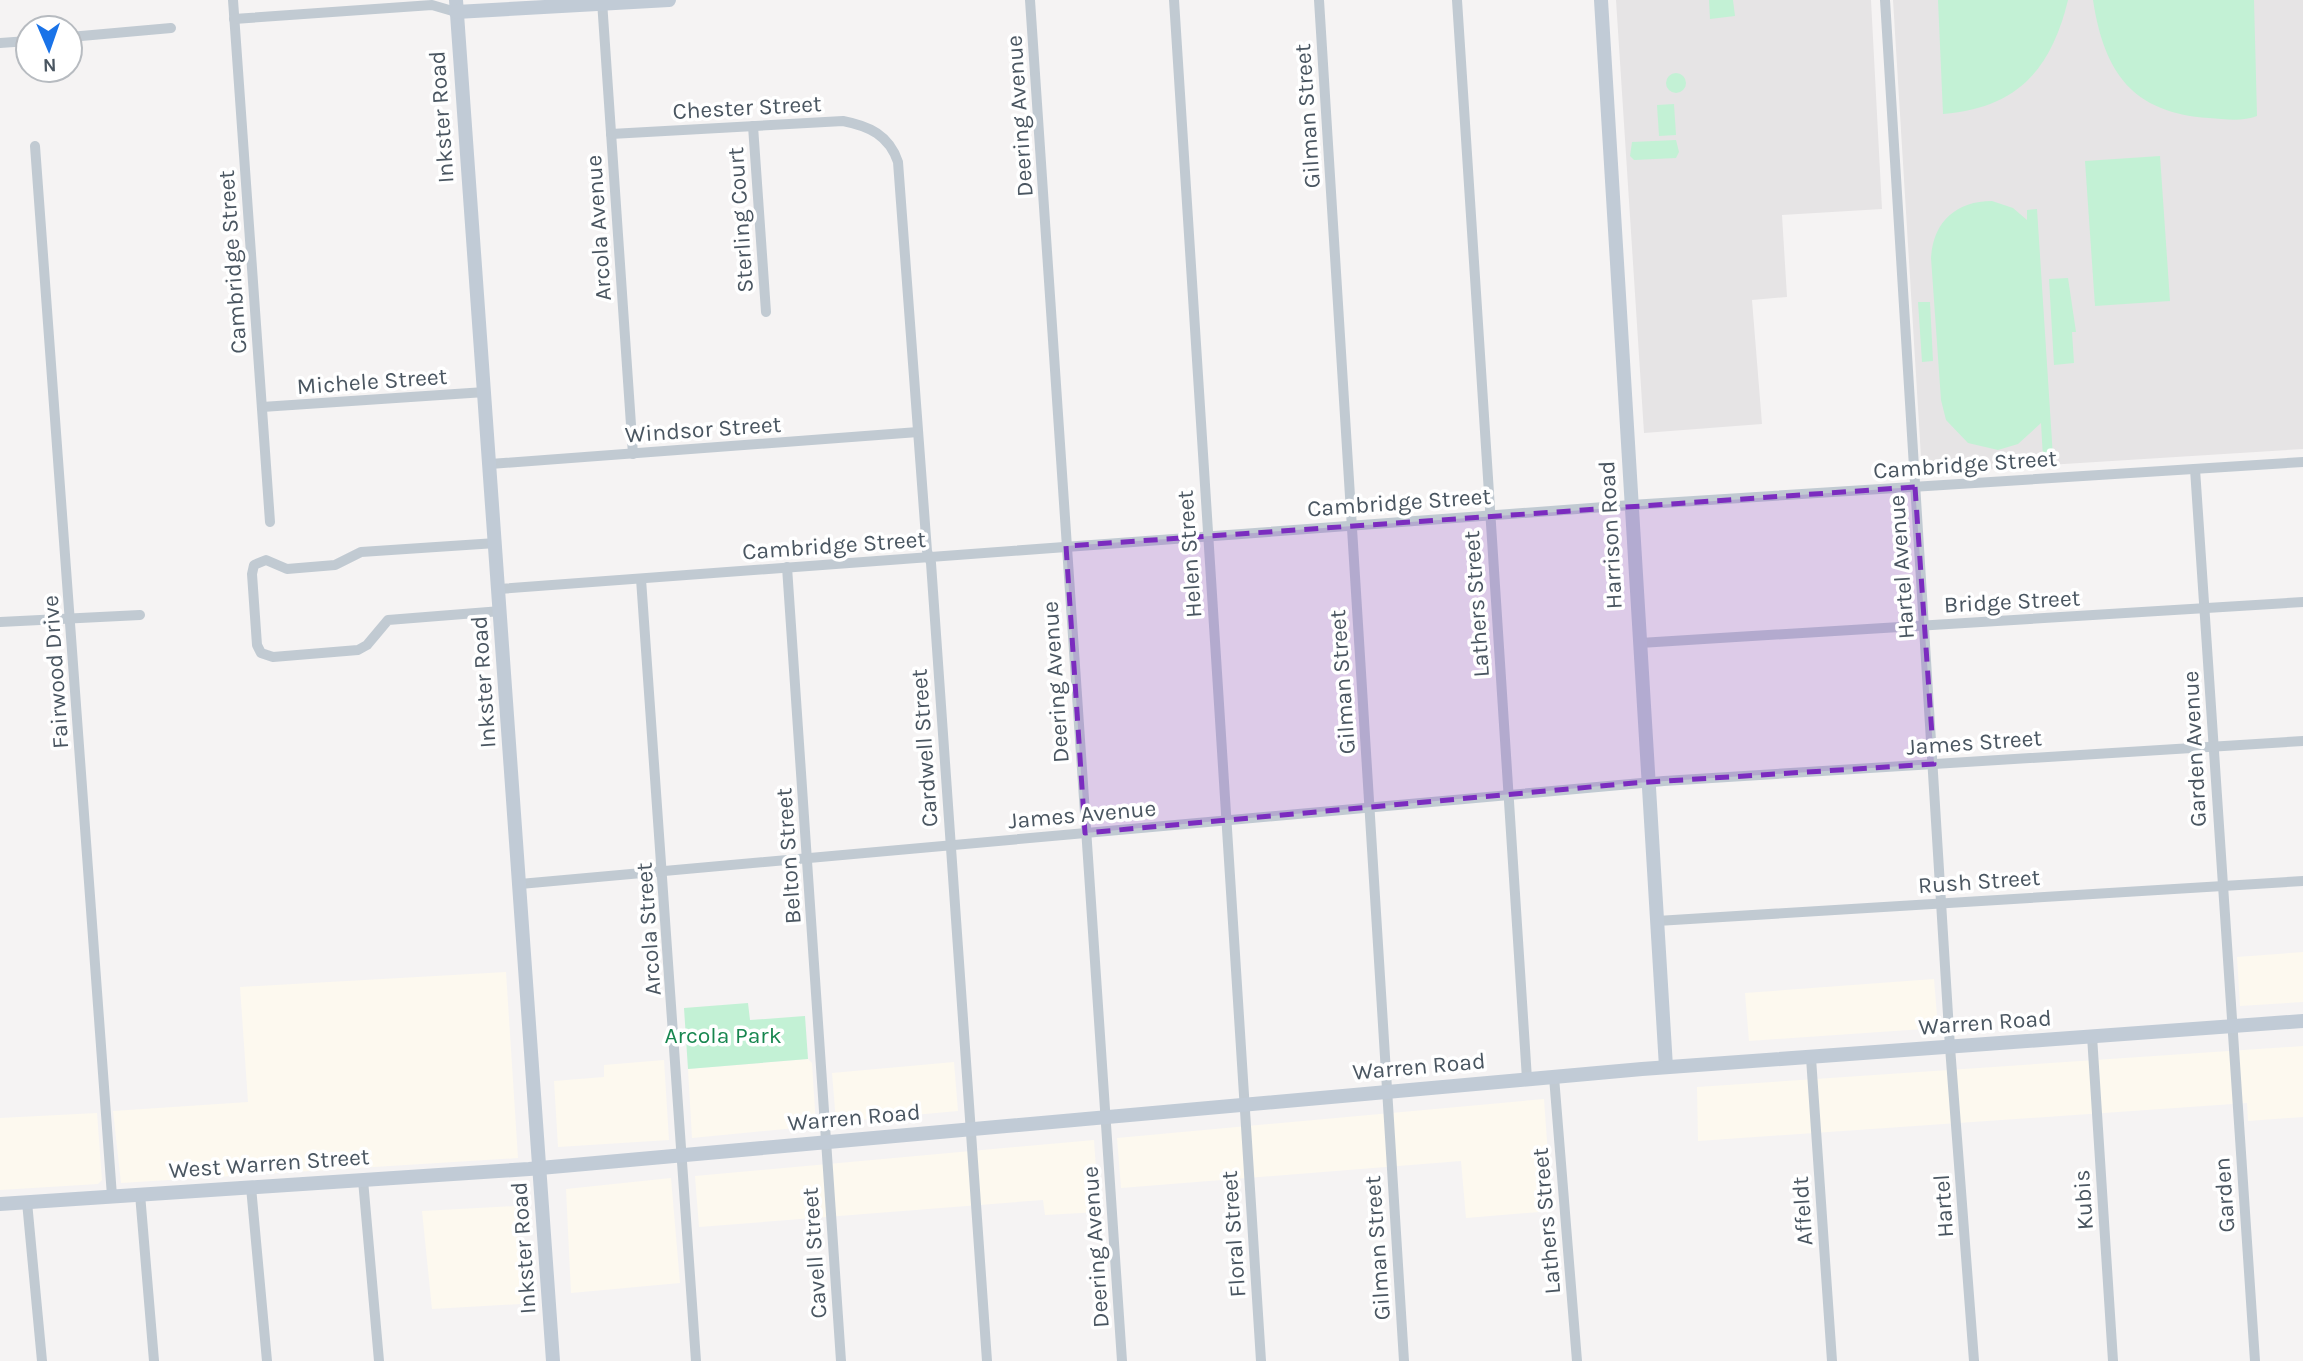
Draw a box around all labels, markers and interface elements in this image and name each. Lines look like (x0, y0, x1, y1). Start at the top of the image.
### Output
north arrow (14, 14, 84, 84)
street label: Deering Avenue (1000, 34, 1039, 198)
street label: Gilman Street (1289, 42, 1326, 189)
street label: Inkster Road (423, 50, 460, 184)
text: N (42, 54, 57, 76)
street label: Chester Street (672, 90, 823, 125)
street label: Sterling Court (722, 146, 759, 294)
street label: Arcola Avenue (580, 154, 617, 302)
street label: Cambridge Street (213, 169, 252, 355)
street label: Michele Street (296, 363, 449, 400)
street label: Windsor Street (624, 411, 782, 448)
street label: Cambridge Street (1872, 445, 2058, 484)
street label: Harrison Road (1593, 460, 1628, 610)
street label: Cambridge Street (1306, 483, 1492, 522)
street label: Helen Street (1172, 489, 1207, 619)
street label: Hartel Avenue (1883, 494, 1920, 640)
street label: Cambridge Street (741, 526, 927, 565)
street label: Lathers Street (1458, 529, 1495, 678)
street label: Bridge Street (1943, 584, 2081, 619)
street label: Fairwood Drive (37, 594, 74, 750)
street label: Deering Avenue (1036, 600, 1075, 764)
street label: Gilman Street (1324, 608, 1361, 755)
street label: Inkster Road (465, 615, 502, 749)
street label: Cardwell Street (905, 668, 943, 828)
street label: Garden Avenue (2177, 670, 2212, 828)
street label: James Street (1905, 724, 2043, 761)
street label: Belton Street (770, 787, 807, 925)
street label: James Avenue (1007, 795, 1157, 834)
street label: Arcola Street (630, 861, 667, 997)
street label: Rush Street (1917, 864, 2041, 899)
street label: Warren Road (1918, 1004, 2052, 1041)
park label: Arcola Park (664, 1022, 782, 1049)
street label: Warren Road (1352, 1047, 1487, 1086)
street label: Warren Road (787, 1098, 922, 1137)
street label: West Warren Street (168, 1143, 371, 1184)
street label: Lathers Street (1527, 1146, 1566, 1295)
street label: Garden (2208, 1157, 2241, 1233)
street label: Deering Avenue (1076, 1165, 1115, 1329)
street label: Floral Street (1216, 1169, 1251, 1298)
street label: Kubis (2068, 1169, 2099, 1231)
street label: Hartel (1928, 1173, 1959, 1238)
street label: Gilman Street (1359, 1174, 1396, 1321)
street label: Affeldt (1787, 1175, 1818, 1246)
street label: Inkster Road (505, 1181, 542, 1315)
street label: Cavell Street (796, 1186, 833, 1320)

